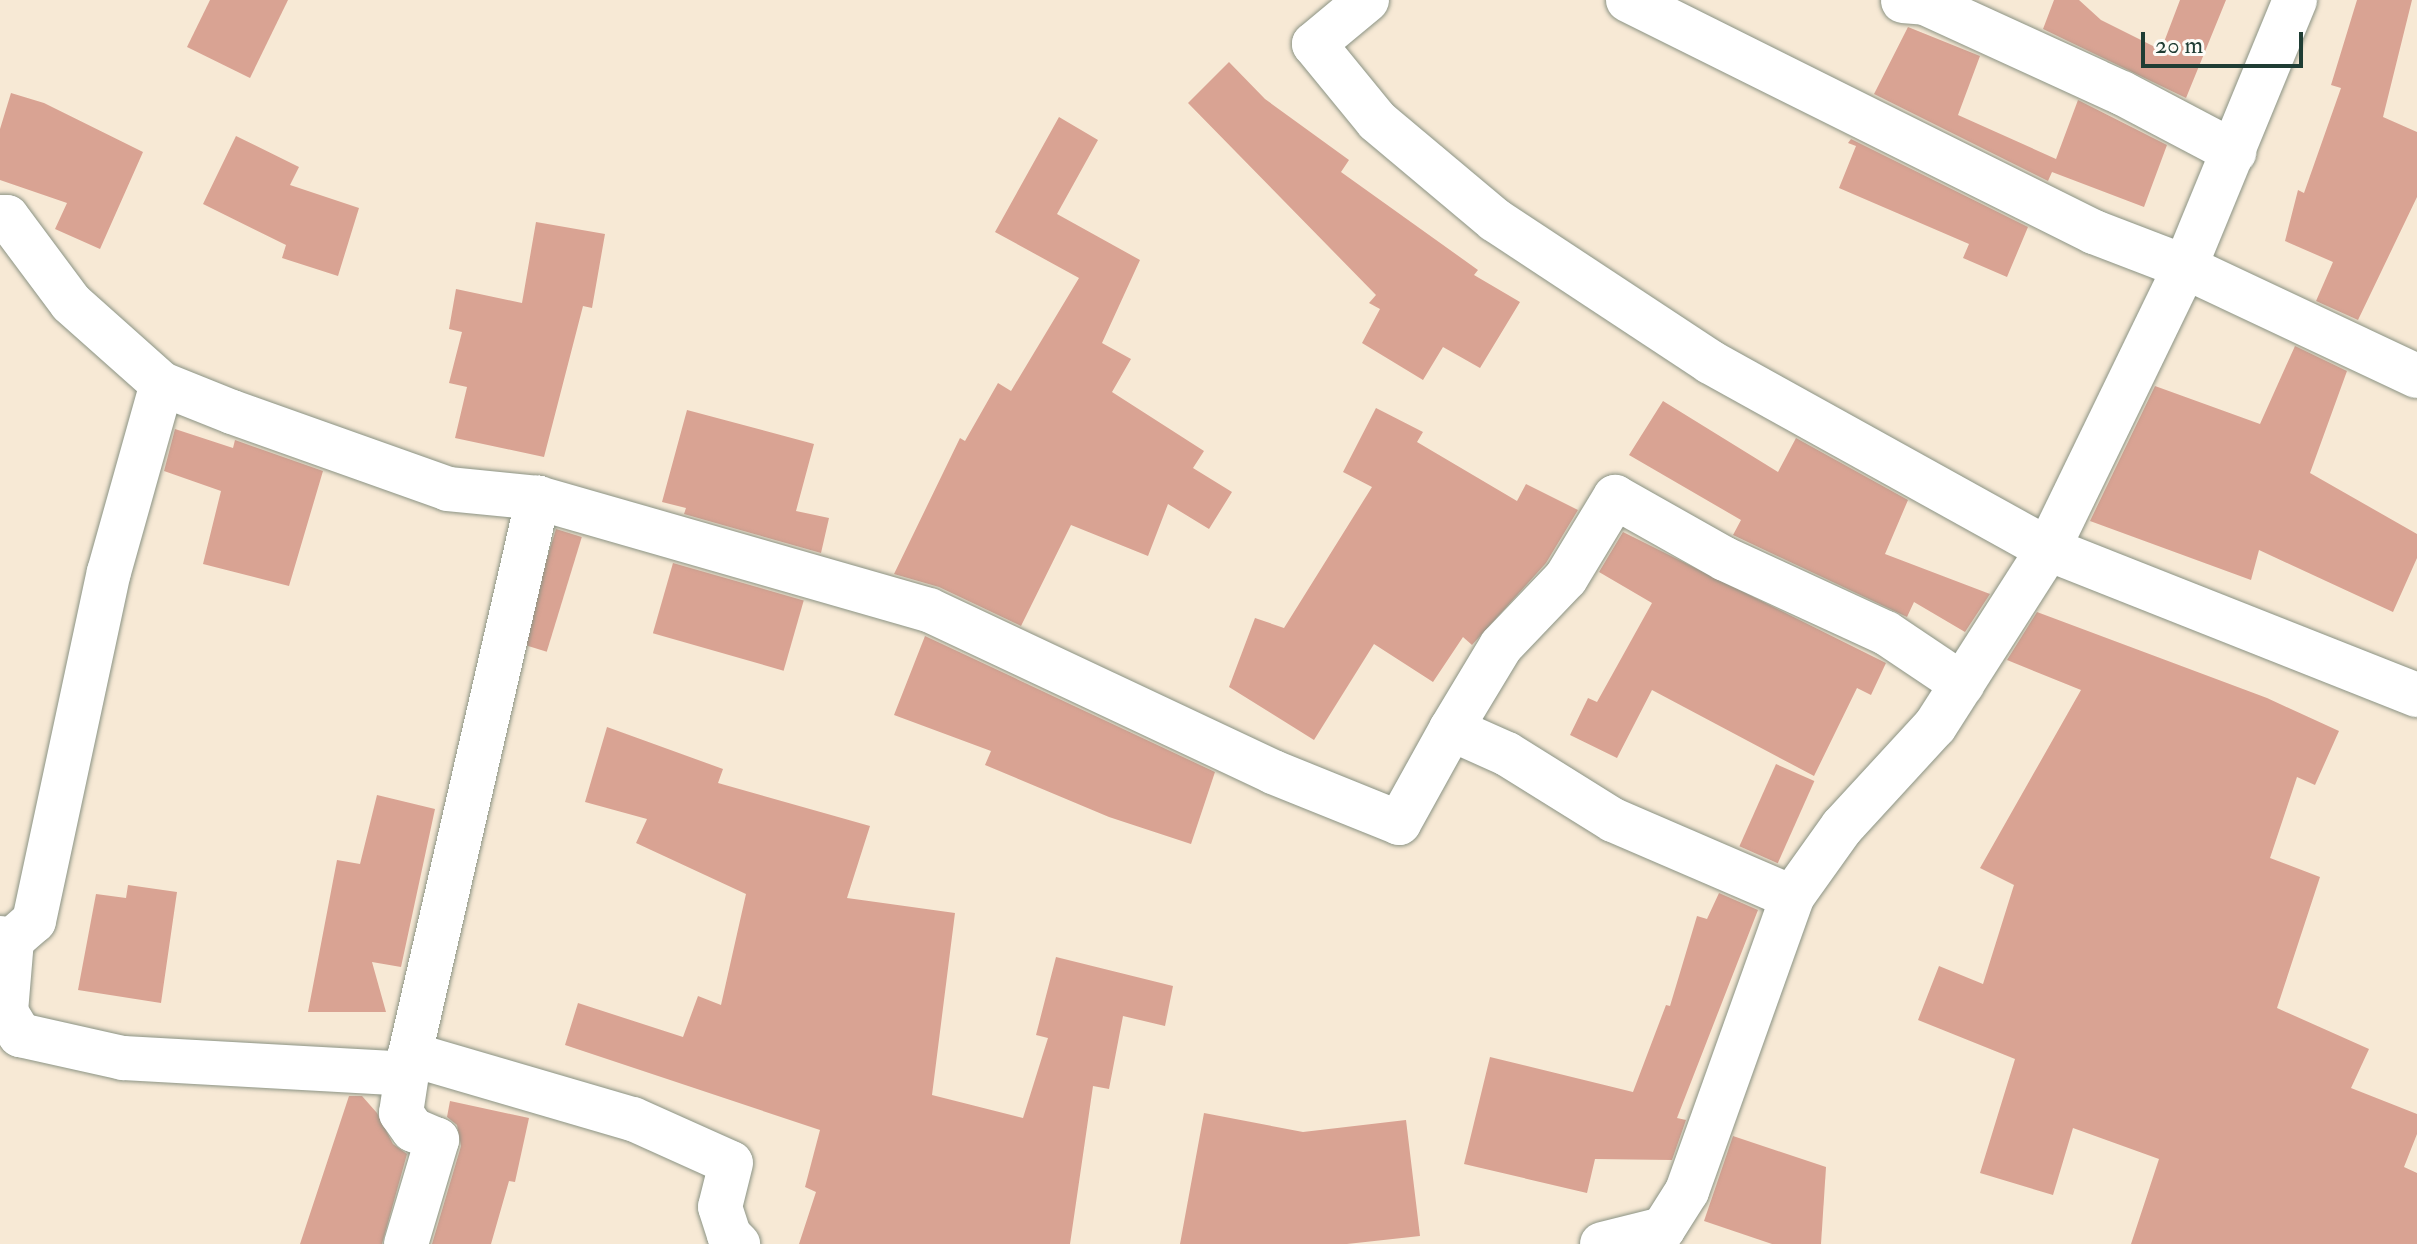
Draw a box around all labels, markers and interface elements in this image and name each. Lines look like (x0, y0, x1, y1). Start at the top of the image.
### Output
scale bar (2145, 16, 2307, 66)
text: 20 m (2155, 30, 2203, 61)

